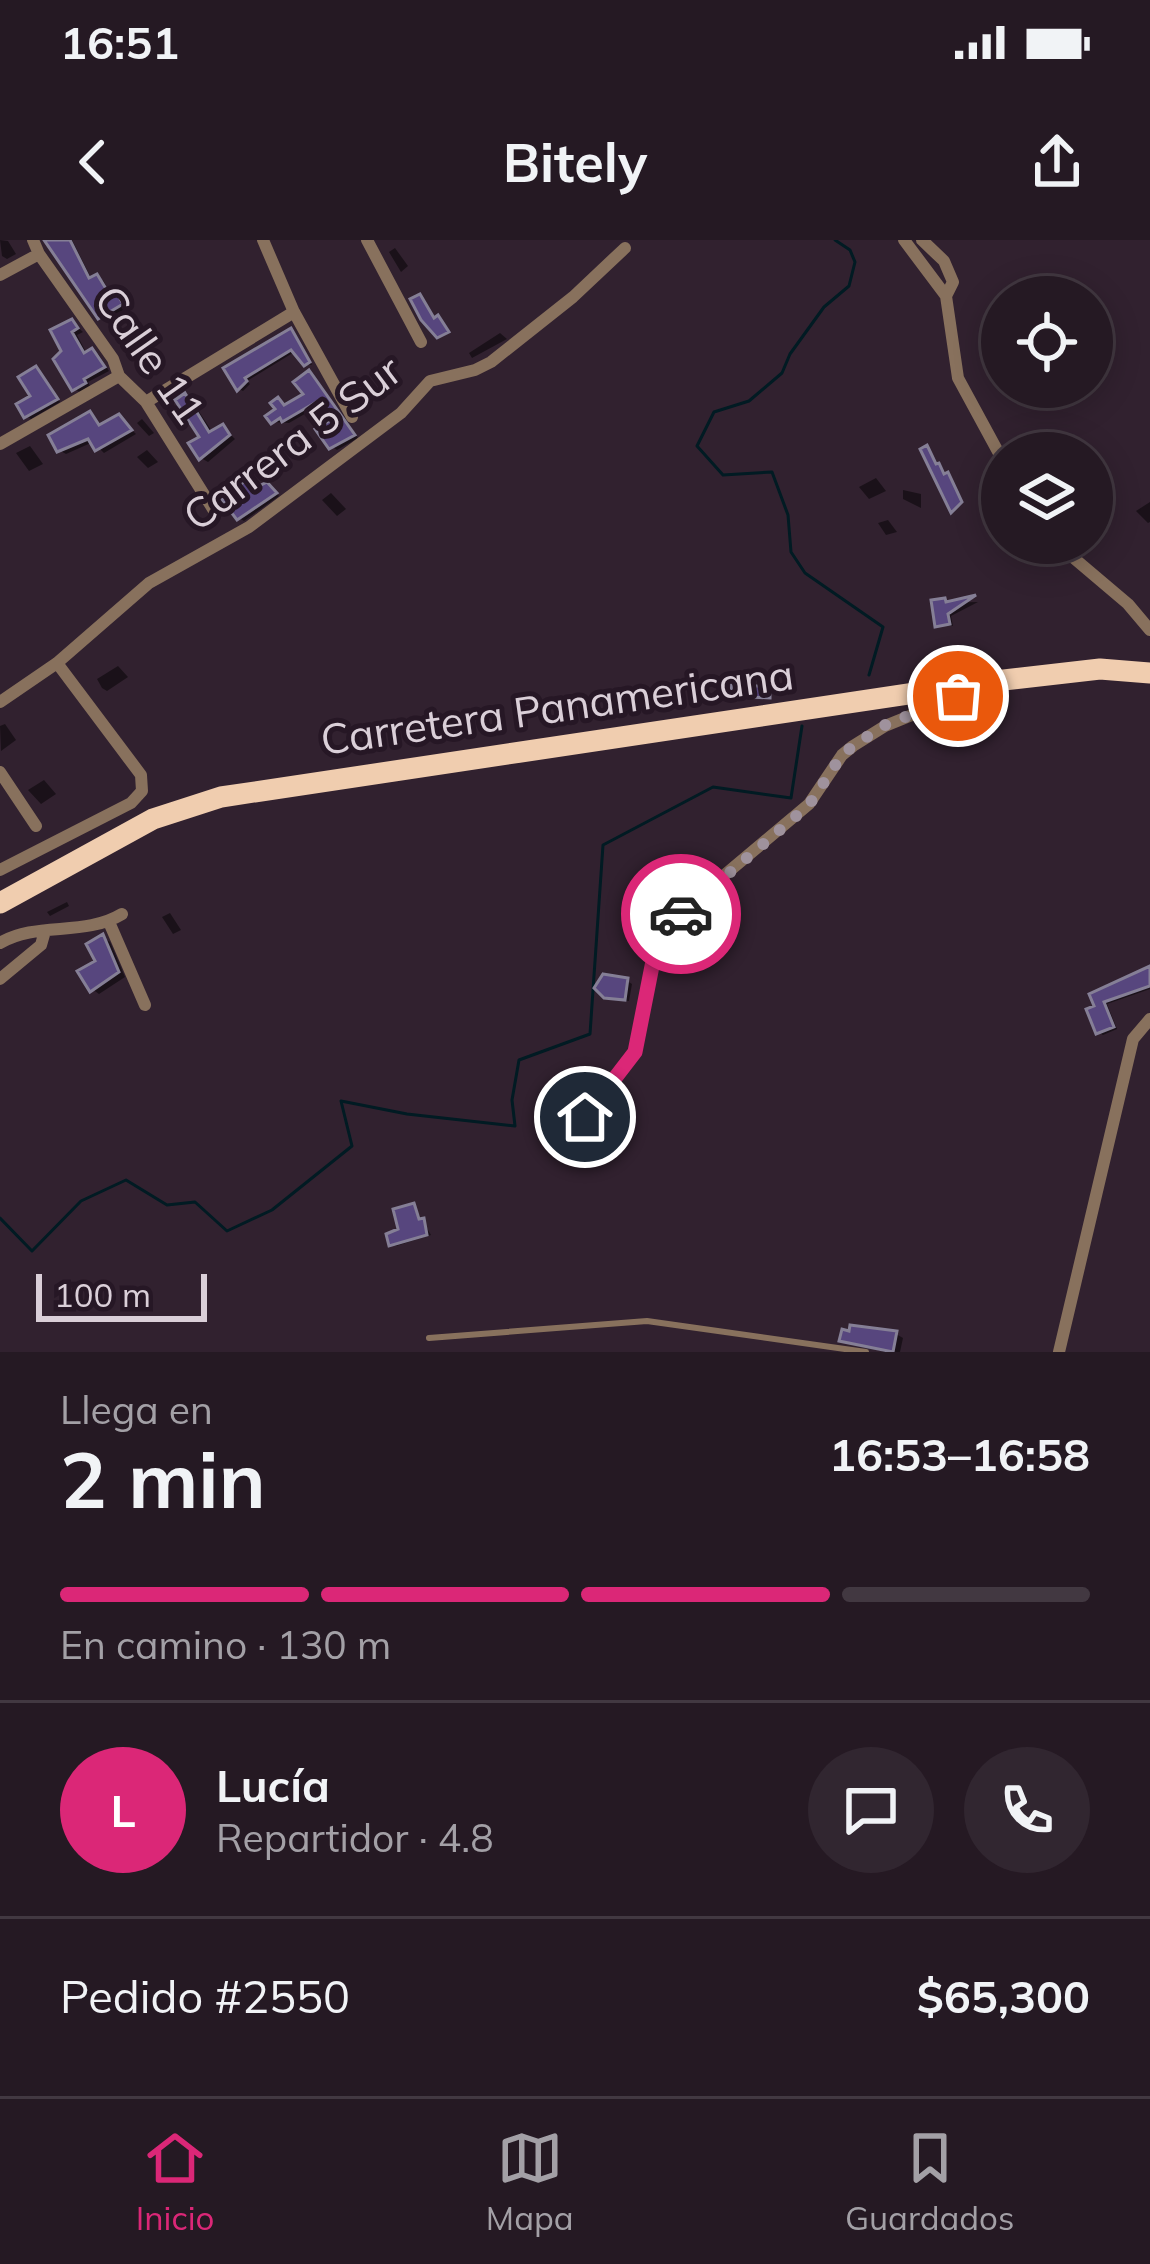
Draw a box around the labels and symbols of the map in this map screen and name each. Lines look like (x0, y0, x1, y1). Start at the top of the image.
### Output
street label: Calle 11 (84, 275, 217, 434)
street label: Carrera 5 Sur (172, 343, 412, 542)
pin (907, 645, 1009, 747)
street label: Carretera Panamericana (317, 647, 797, 766)
courier (621, 854, 741, 974)
pin (534, 1066, 636, 1168)
scale bar (36, 1268, 207, 1321)

